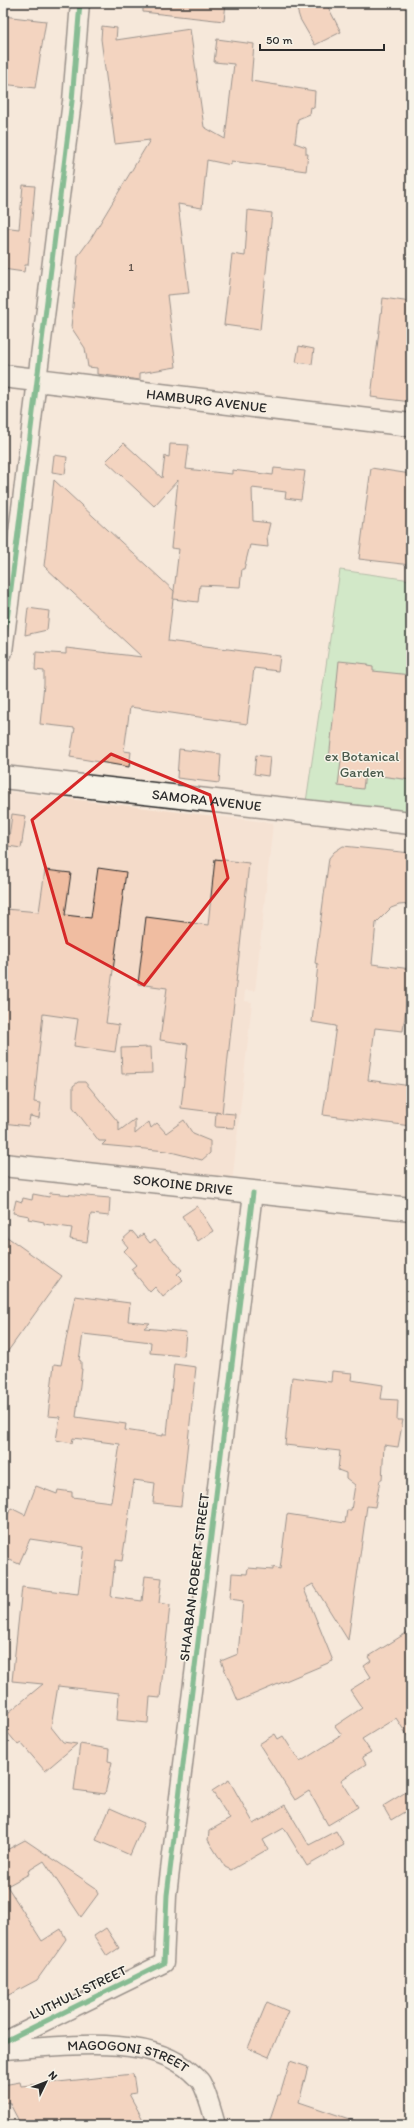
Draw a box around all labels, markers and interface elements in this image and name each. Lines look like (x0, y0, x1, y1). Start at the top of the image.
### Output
scale bar (260, 26, 384, 52)
text: 50 m (266, 33, 292, 47)
house number: 1 (128, 260, 134, 274)
street label: HAMBURG AVENUE (145, 385, 268, 417)
park label: ex Botanical Garden (325, 748, 399, 781)
street label: SAMORA AVENUE (151, 786, 263, 815)
street label: SOKOINE DRIVE (132, 1171, 234, 1199)
street label: SHAABAN ROBERT STREET (176, 1492, 213, 1662)
street label: LUTHULI STREET (27, 1962, 130, 2023)
street label: MAGOGONI STREET (67, 2037, 192, 2076)
north arrow (26, 2062, 66, 2102)
text: N (46, 2068, 60, 2083)

